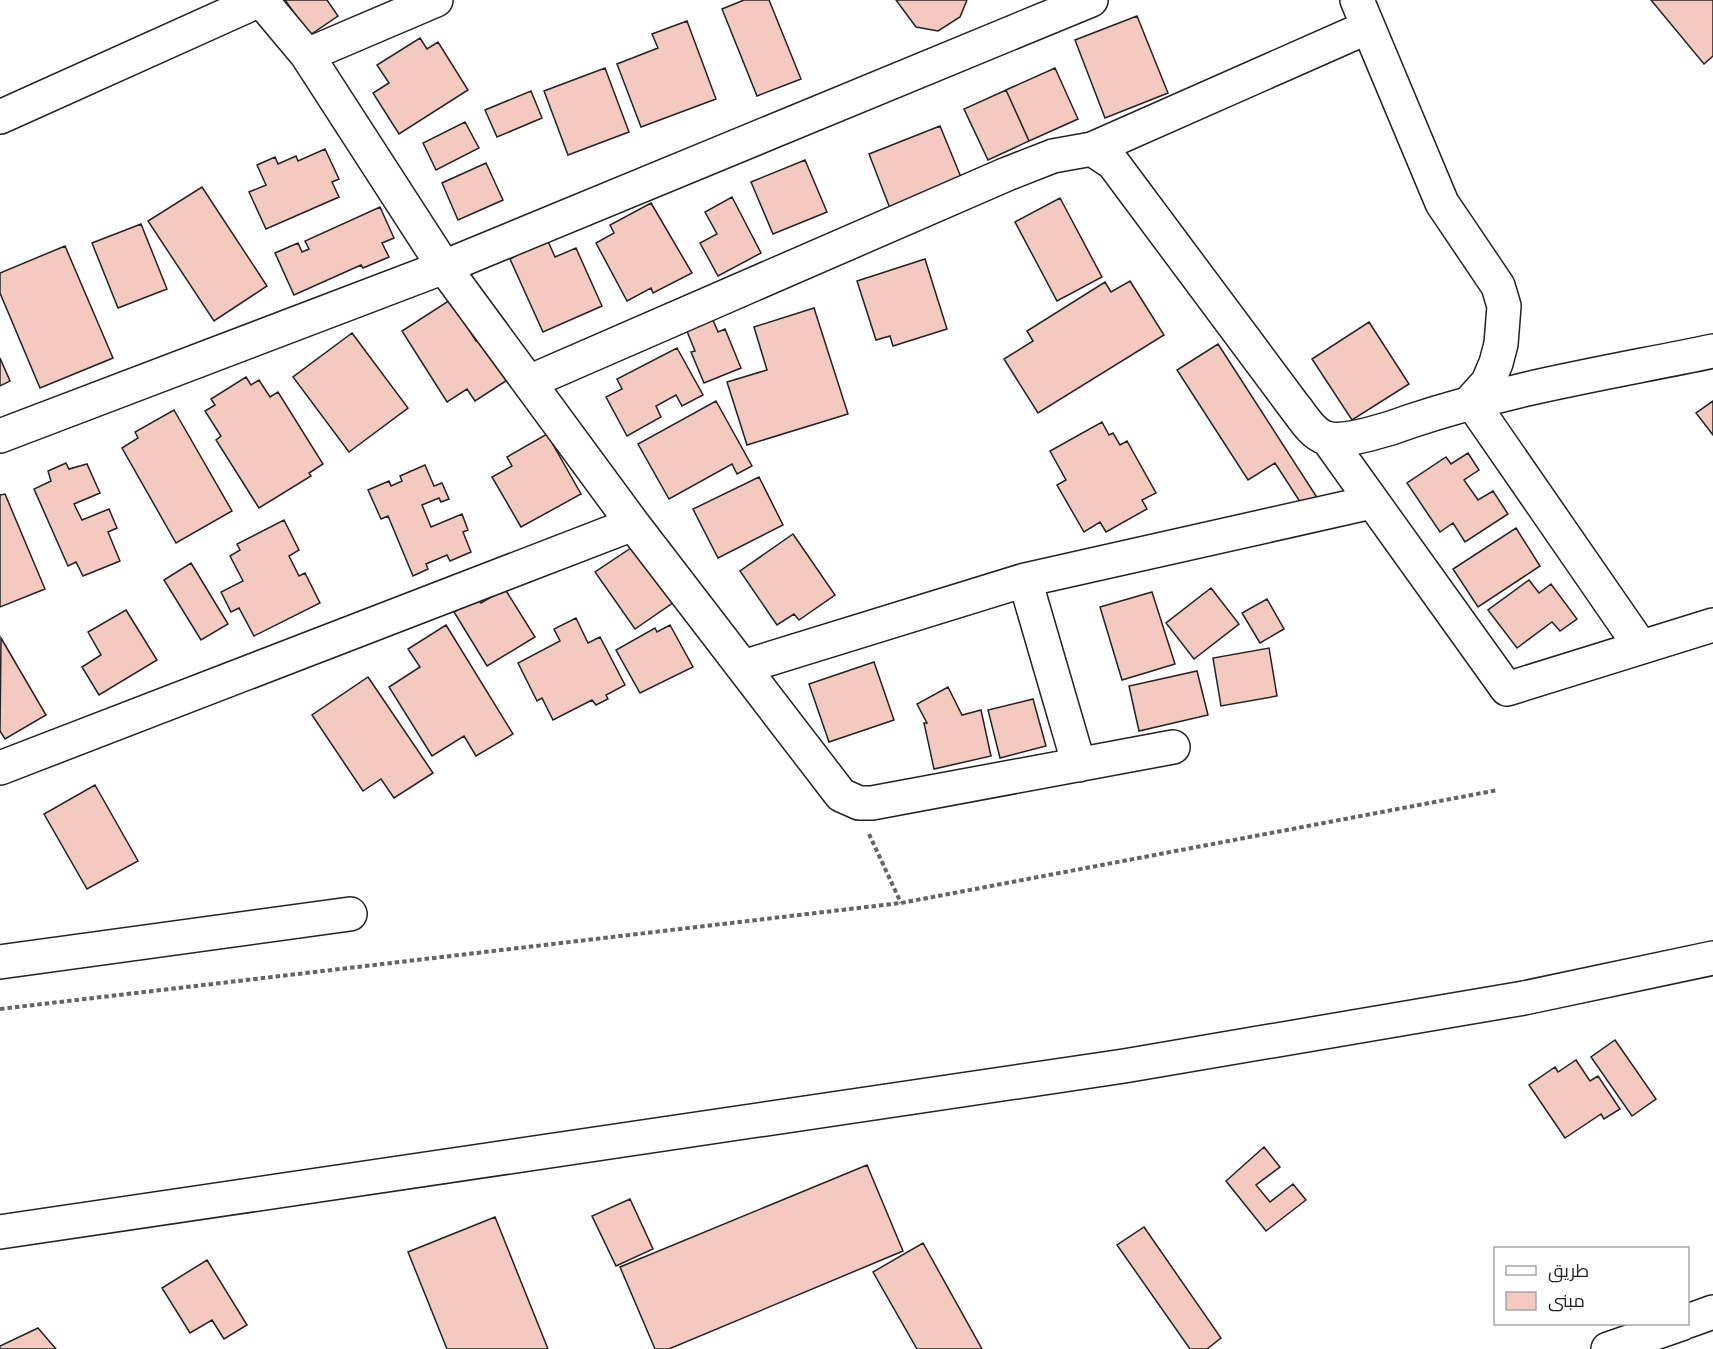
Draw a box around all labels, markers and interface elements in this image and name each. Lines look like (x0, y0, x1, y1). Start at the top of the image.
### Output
legend (1494, 1247, 1689, 1325)
text: طريق (1548, 1260, 1589, 1283)
text: مبنى (1548, 1290, 1585, 1312)

